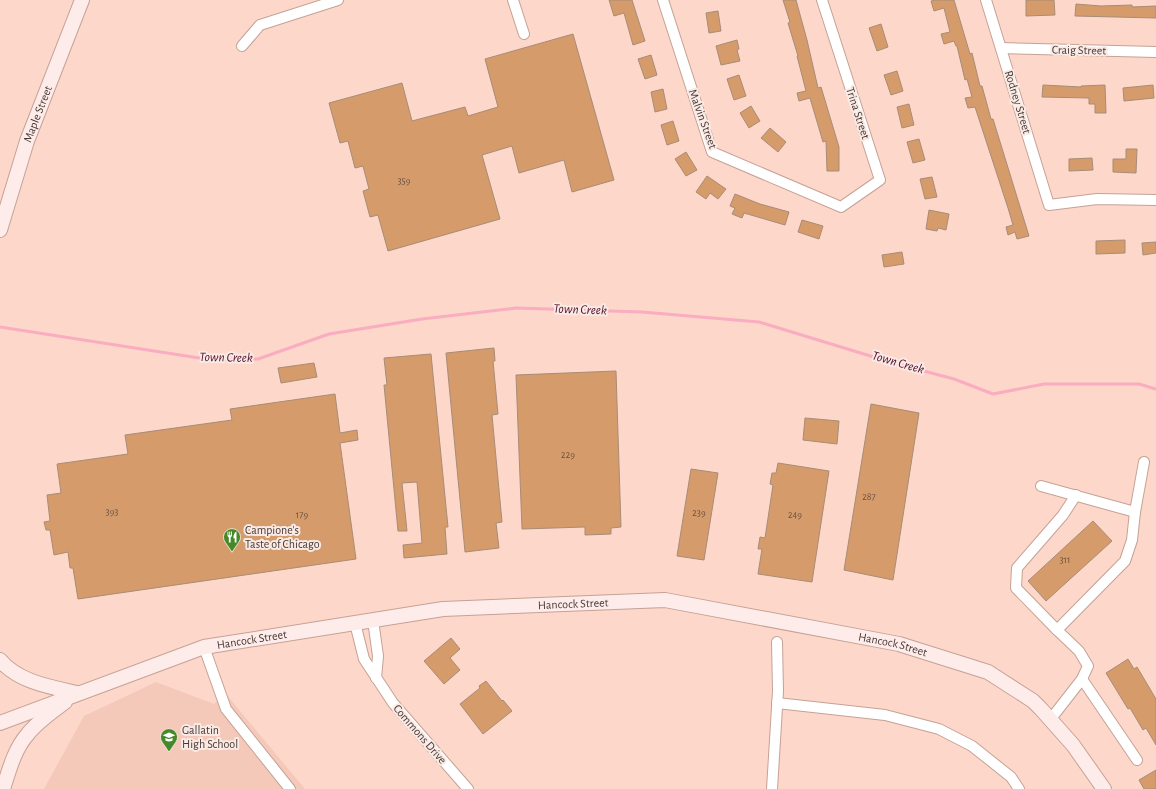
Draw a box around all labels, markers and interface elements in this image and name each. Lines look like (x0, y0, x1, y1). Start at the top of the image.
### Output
street label: Craig Street (1052, 44, 1106, 56)
street label: Rodney Street (1002, 69, 1033, 135)
street label: Maple Street (21, 84, 54, 144)
street label: Trina Street (844, 86, 872, 141)
street label: Malvin Street (687, 88, 719, 150)
house number: 359 (398, 176, 411, 186)
water label: Town Creek (553, 303, 607, 317)
water label: Town Creek (870, 349, 926, 377)
water label: Town Creek (199, 351, 253, 365)
house number: 229 (561, 450, 575, 460)
house number: 287 (862, 492, 876, 502)
house number: 393 (106, 507, 118, 517)
house number: 239 (692, 508, 706, 518)
house number: 179 (296, 510, 308, 520)
house number: 249 (788, 510, 802, 520)
place label: Campione's Taste of Chicago (245, 524, 320, 550)
restaurant icon: Campione's Taste of Chicago (222, 527, 242, 552)
house number: 311 (1060, 555, 1071, 565)
street label: Hancock Street (538, 596, 609, 611)
street label: Hancock Street (216, 628, 288, 651)
street label: Hancock Street (857, 630, 929, 659)
street label: Commons Drive (391, 702, 449, 766)
place label: Gallatin High School (182, 724, 238, 750)
school or university icon: Gallatin High School (159, 727, 179, 752)

